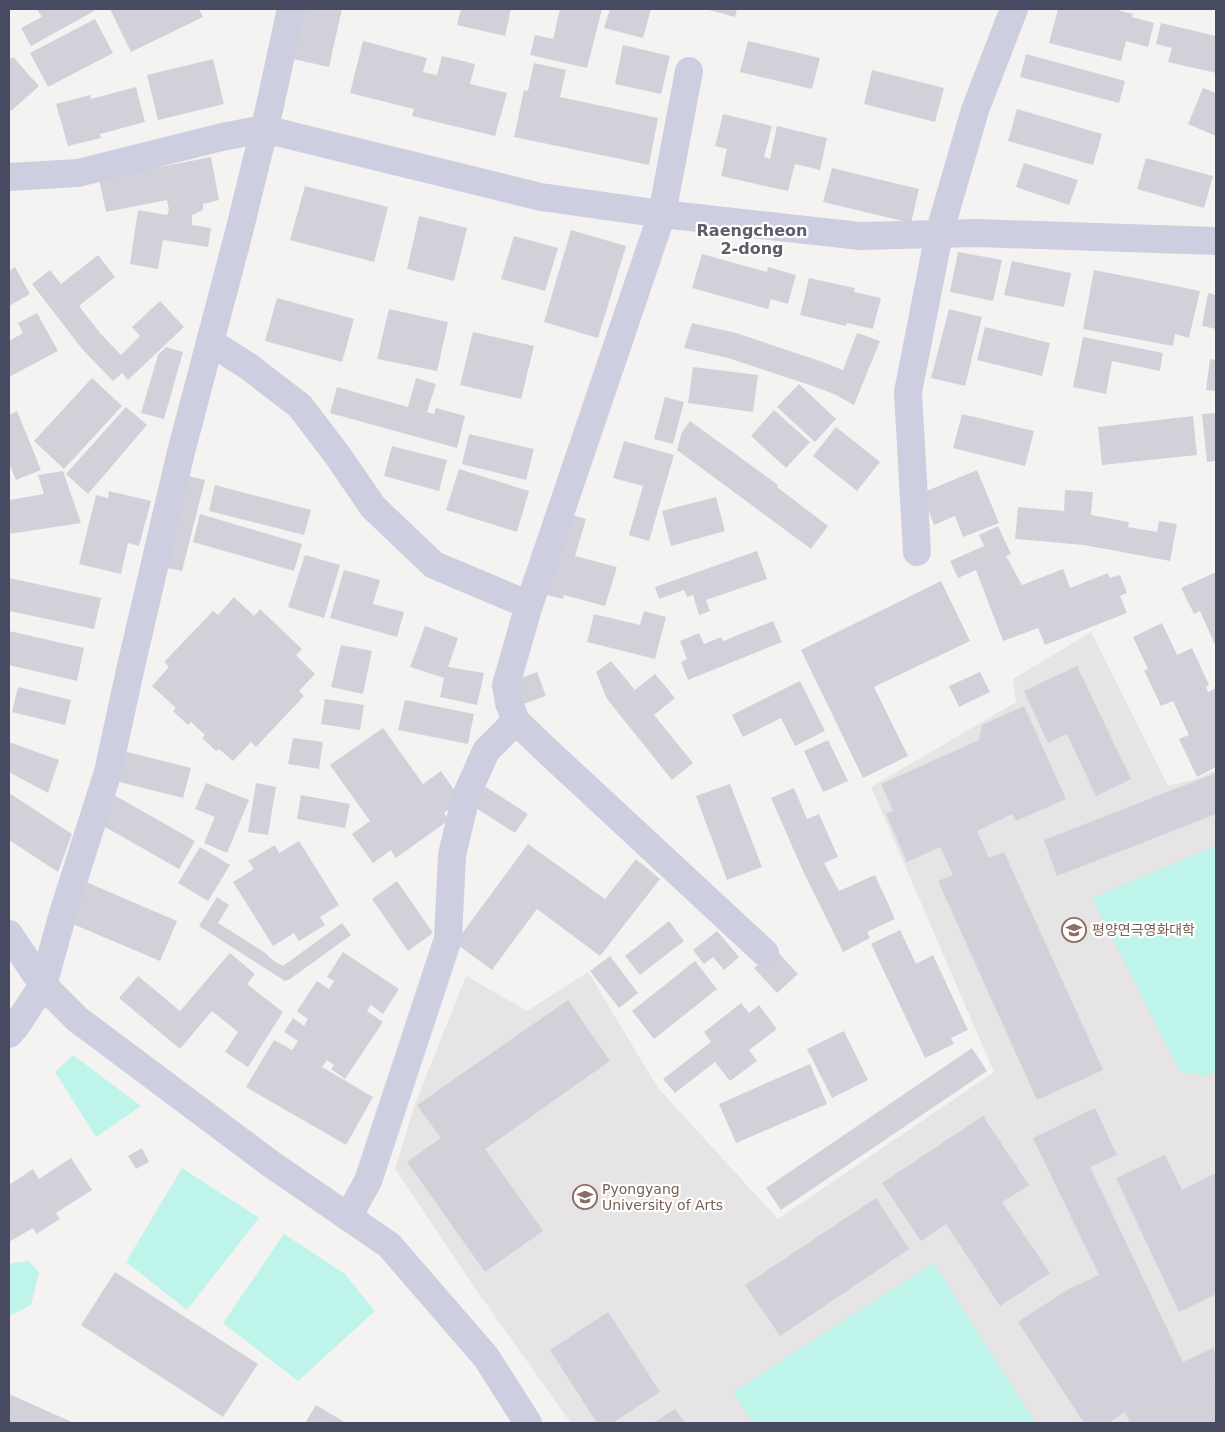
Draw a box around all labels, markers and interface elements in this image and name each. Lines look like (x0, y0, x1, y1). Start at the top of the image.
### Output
district label: Raengcheon 2-dong (697, 221, 807, 258)
school or university icon: 평양연극영화대학 (1061, 917, 1087, 943)
place label: 평양연극영화대학 (1092, 922, 1195, 938)
place label: Pyongyang University of Arts (602, 1181, 723, 1213)
school or university icon: Pyongyang University of Arts (572, 1184, 598, 1210)

